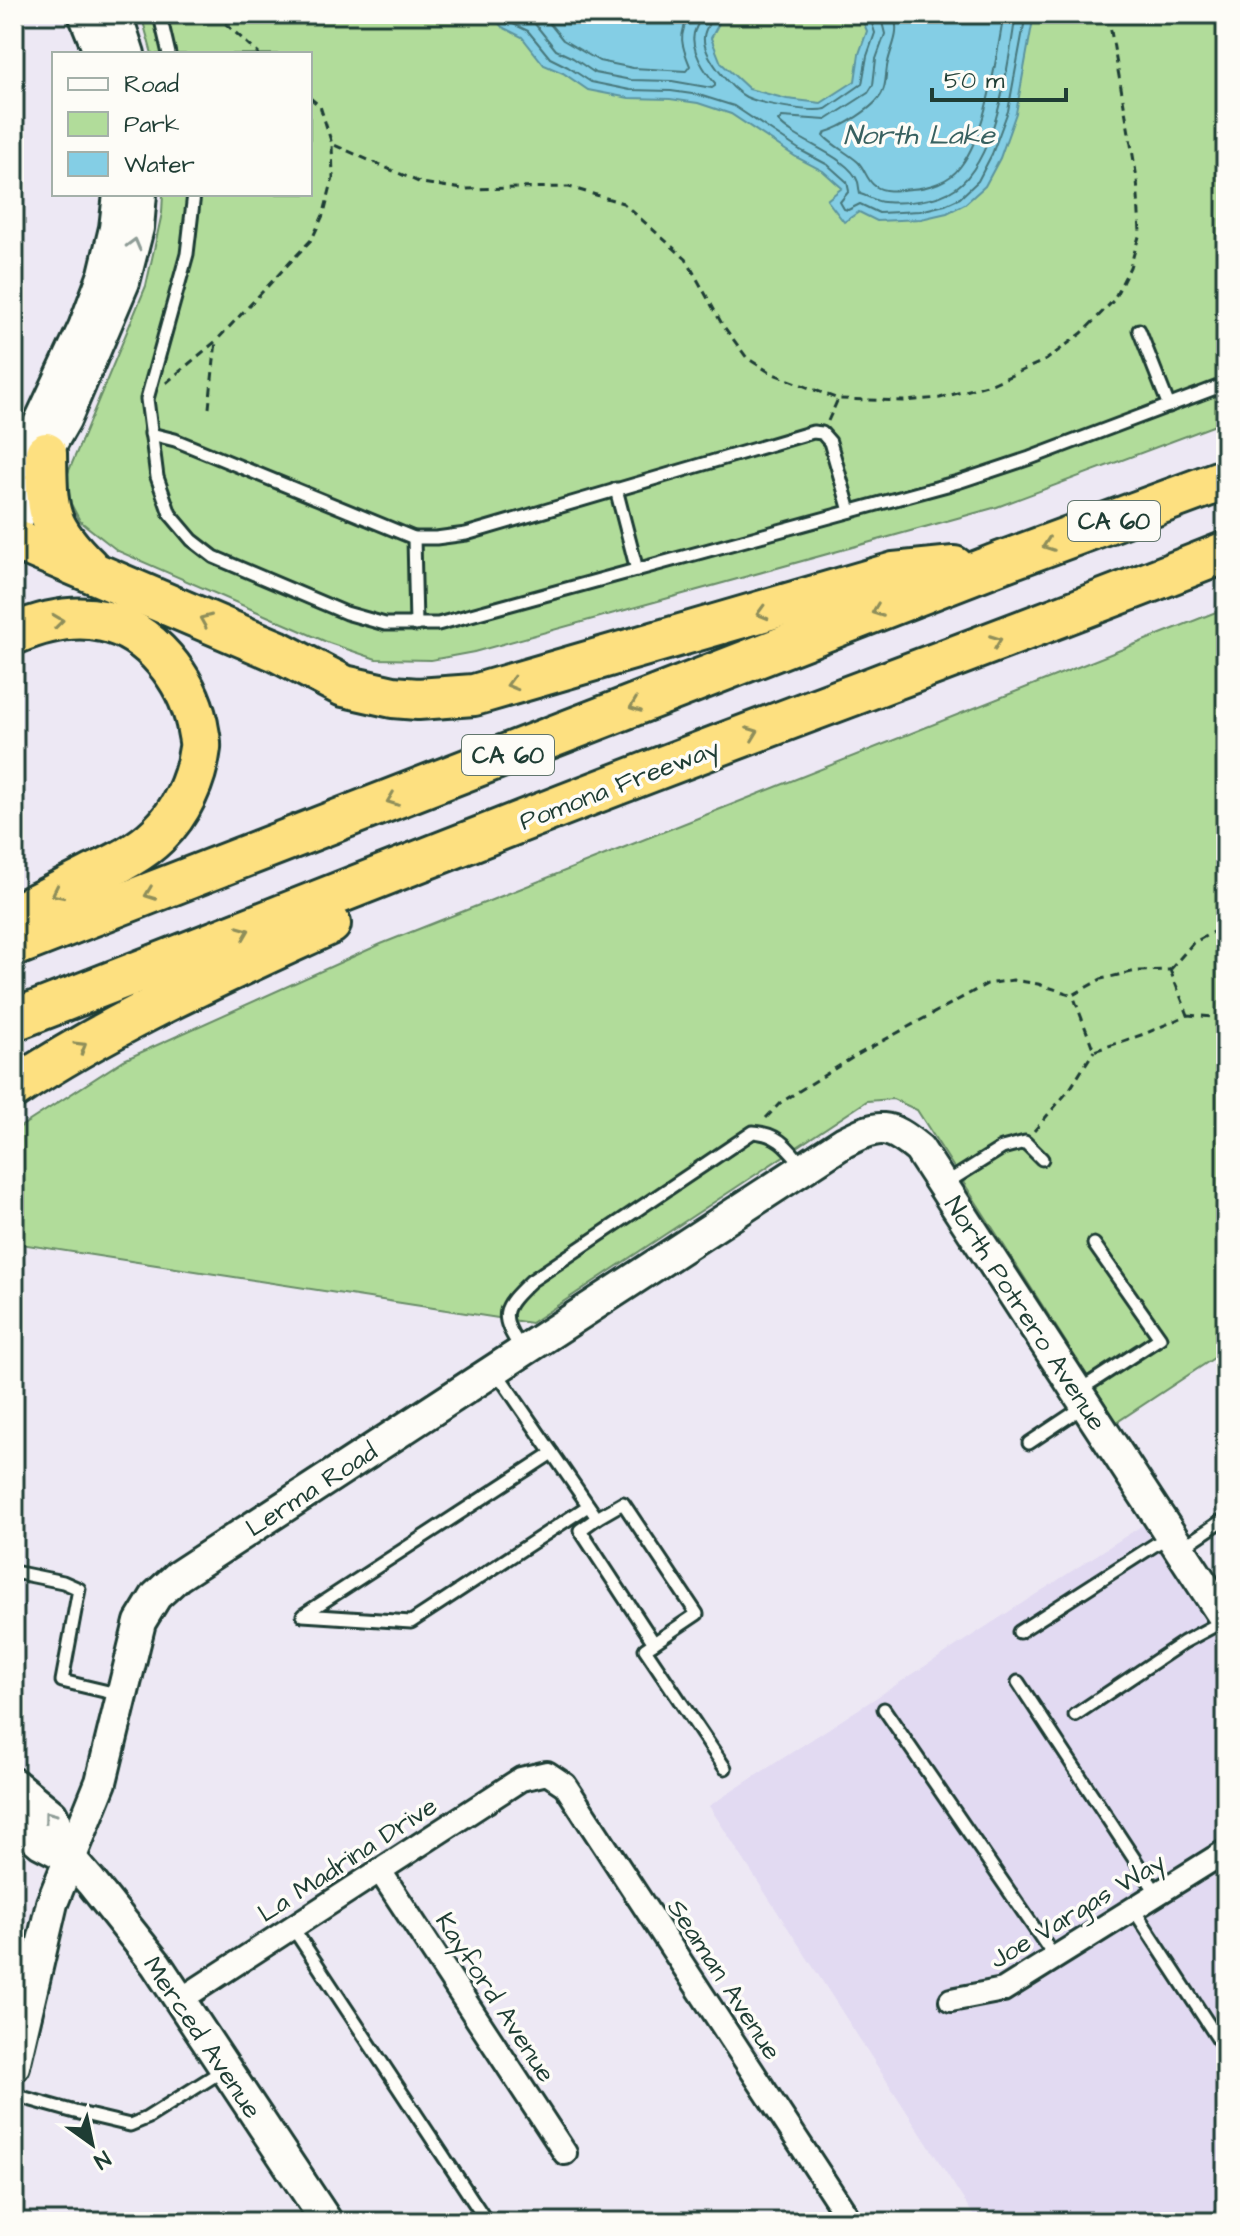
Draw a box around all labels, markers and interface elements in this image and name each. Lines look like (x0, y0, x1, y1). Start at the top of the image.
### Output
legend (52, 52, 312, 196)
scale bar (932, 52, 1066, 102)
text: 50 m (944, 64, 1005, 98)
text: Road (124, 68, 179, 102)
text: Park (124, 108, 180, 142)
water label: North Lake (843, 116, 996, 155)
text: Water (124, 148, 195, 182)
one-way arrow (125, 237, 141, 251)
road number: CA 60 (1068, 501, 1160, 541)
one-way arrow (1042, 535, 1056, 552)
one-way arrow (871, 601, 885, 618)
one-way arrow (755, 603, 769, 620)
one-way arrow (51, 613, 65, 630)
one-way arrow (199, 613, 213, 629)
one-way arrow (988, 634, 1002, 651)
one-way arrow (505, 675, 519, 691)
one-way arrow (629, 696, 643, 713)
one-way arrow (745, 726, 759, 743)
street label: Pomona Freeway (514, 730, 725, 842)
road number: CA 60 (462, 735, 554, 775)
one-way arrow (386, 790, 400, 807)
one-way arrow (51, 883, 66, 899)
one-way arrow (144, 884, 158, 901)
one-way arrow (236, 925, 250, 941)
one-way arrow (72, 1042, 86, 1057)
street label: North Potrero Avenue (936, 1189, 1115, 1438)
street label: Lerma Road (239, 1434, 384, 1546)
street label: La Madrina Drive (251, 1788, 444, 1931)
one-way arrow (44, 1810, 58, 1825)
street label: Joe Vargas Way (983, 1844, 1173, 1979)
street label: Seaman Avenue (659, 1892, 790, 2067)
street label: Kayford Avenue (425, 1906, 564, 2091)
street label: Merced Avenue (135, 1949, 270, 2126)
north arrow (52, 2104, 132, 2184)
text: N (88, 2143, 116, 2176)

